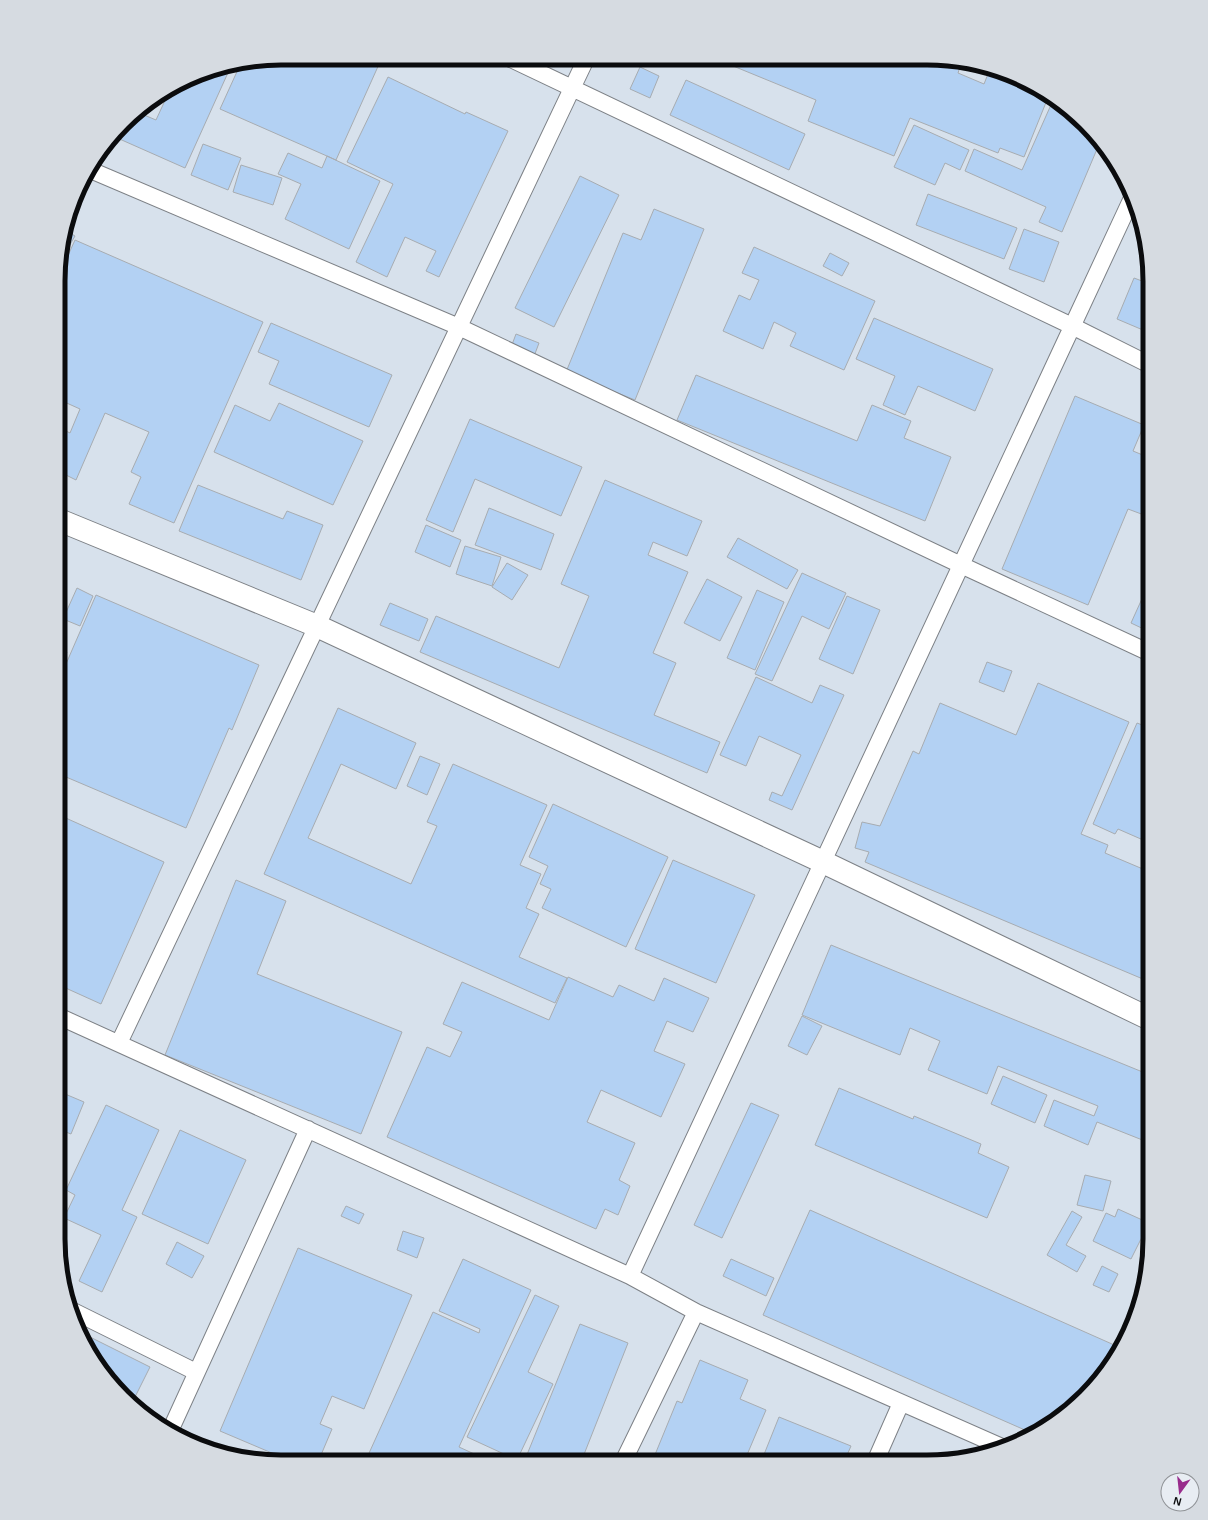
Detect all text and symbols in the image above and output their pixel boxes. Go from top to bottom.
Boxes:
north arrow [1160,1472,1200,1512]
text: N [1172,1495,1183,1508]

